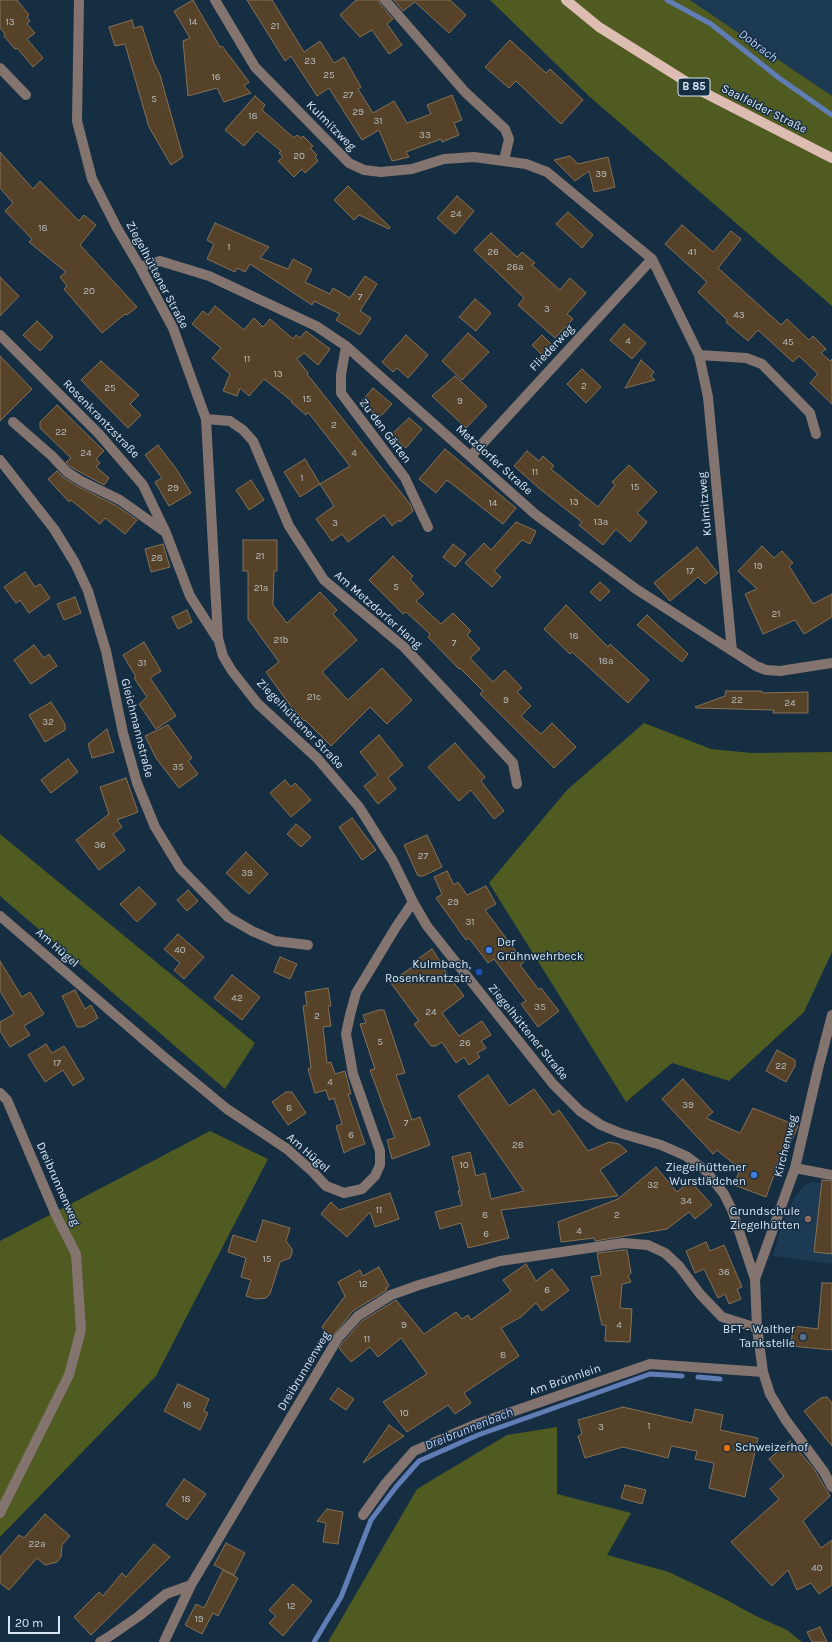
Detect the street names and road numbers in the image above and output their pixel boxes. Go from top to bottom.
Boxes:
road number: B 85 [678,78,710,96]
street label: Saalfelder Straße [719,81,809,137]
street label: Kulmitzweg [303,98,359,154]
street label: Ziegelhüttener Straße [123,219,191,331]
street label: Fliederweg [527,322,577,374]
street label: Rosenkrantzstraße [60,377,142,461]
street label: Zu den Gärten [356,396,414,466]
street label: Metzdorfer Straße [453,422,535,498]
street label: Kulmitzweg [695,471,715,537]
street label: Am Metzdorfer Hang [331,568,425,652]
street label: Ziegelhüttener Straße [253,676,347,772]
street label: Gleichmannstraße [118,677,156,779]
street label: Am Hügel [32,925,82,971]
street label: Ziegelhüttener Straße [485,981,571,1083]
street label: Kirchenweg [771,1113,801,1179]
street label: Am Hügel [283,1130,333,1176]
street label: Dreibrunnenweg [33,1140,83,1228]
street label: Dreibrunnenweg [275,1329,333,1413]
street label: Am Brünnlein [527,1361,603,1399]

